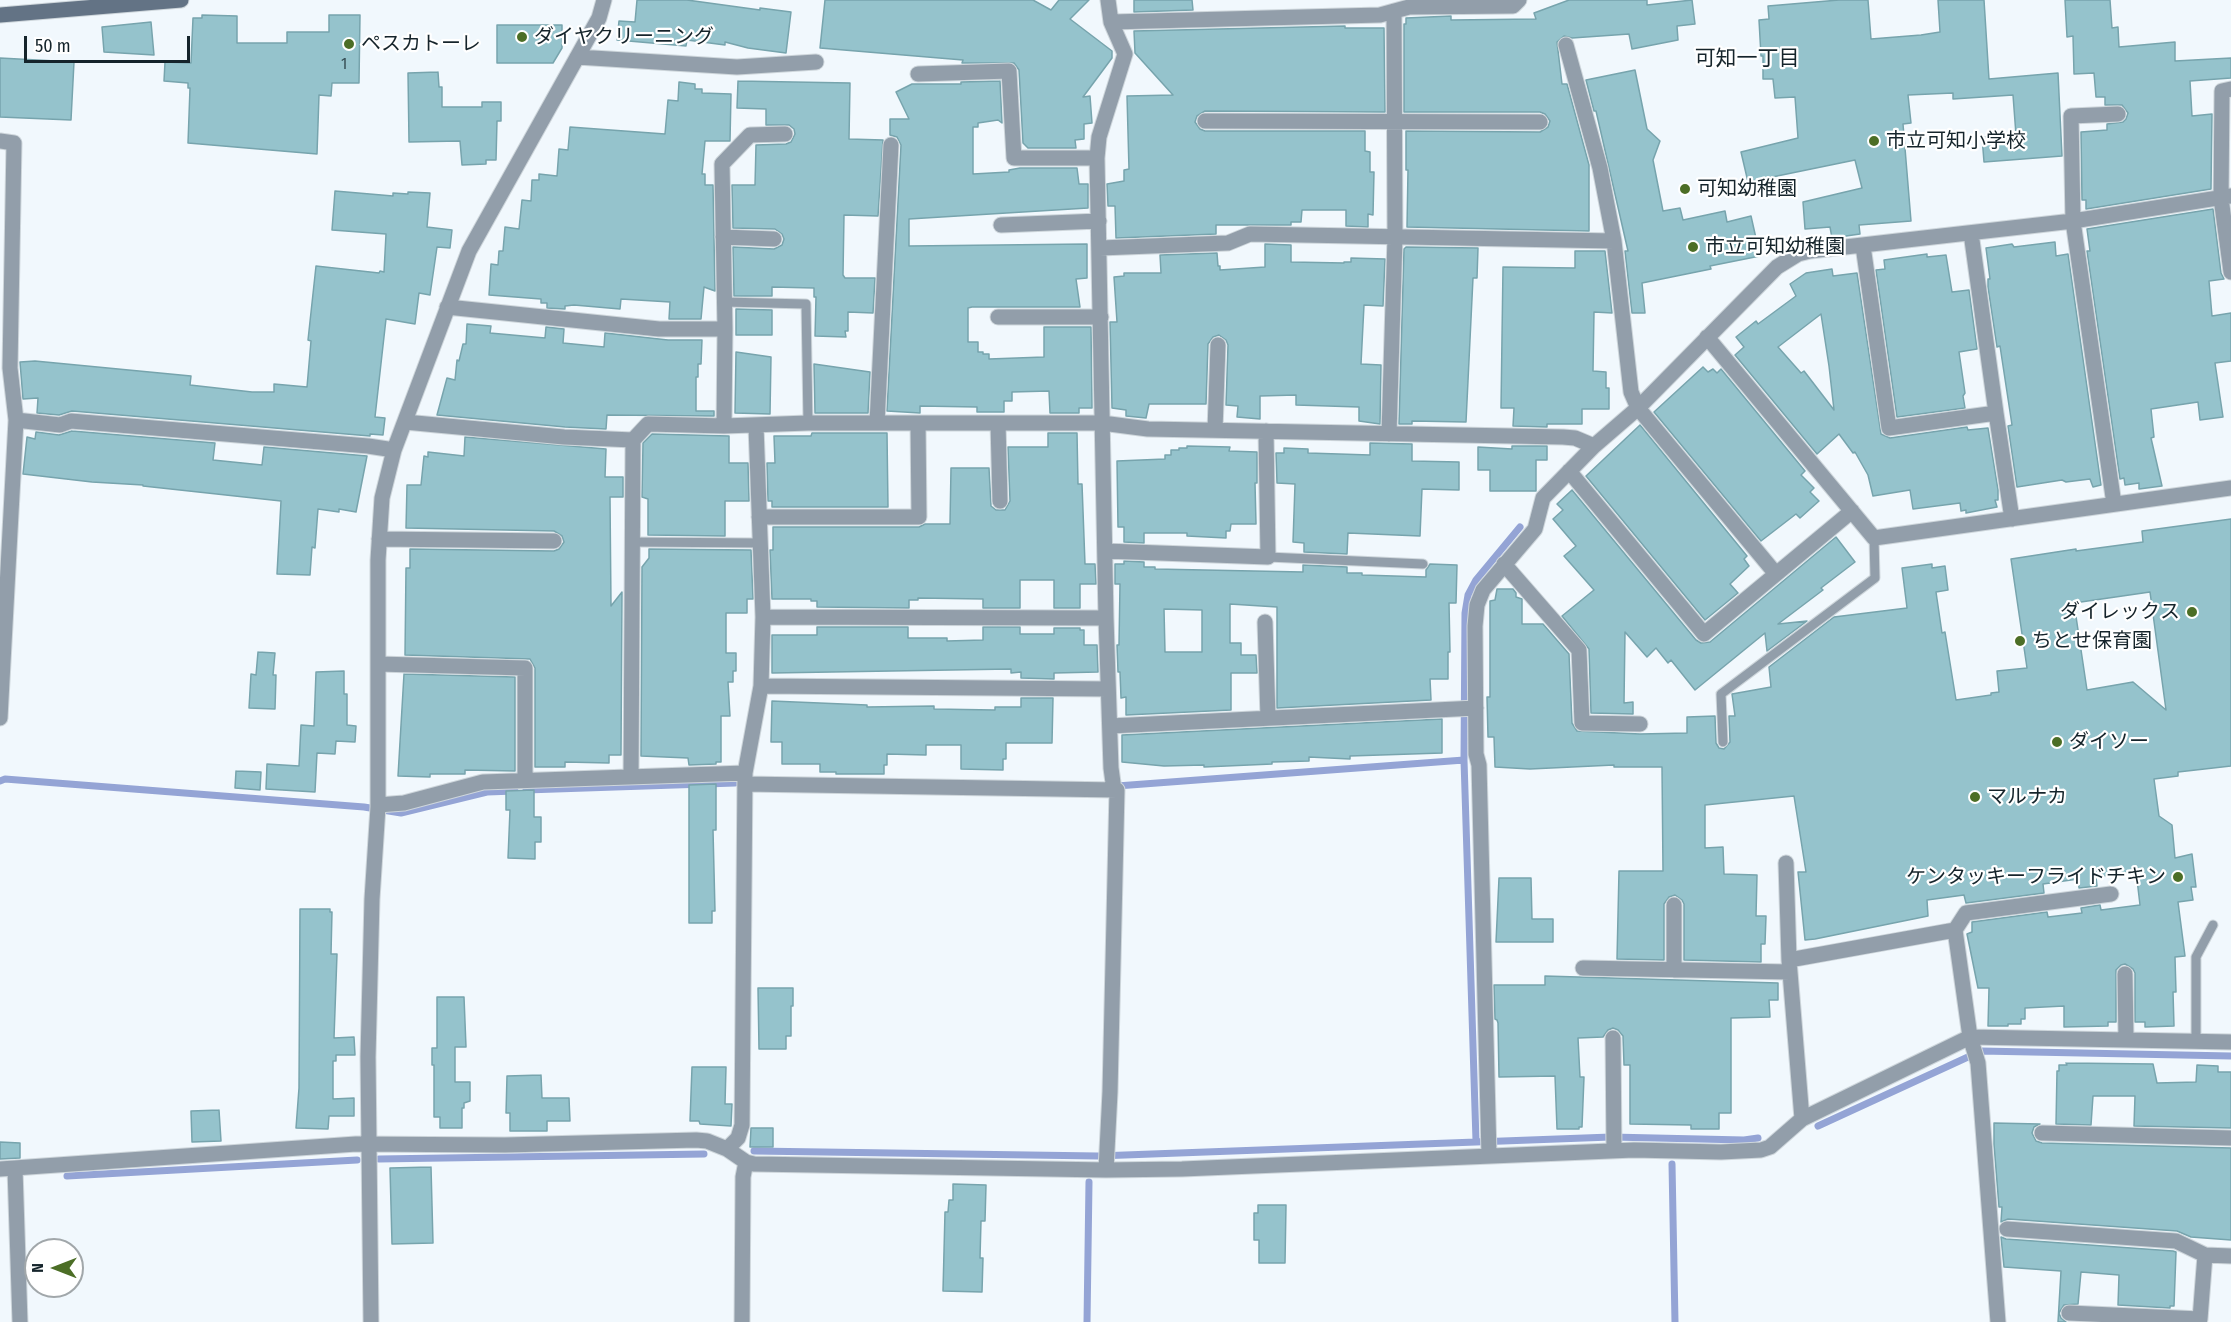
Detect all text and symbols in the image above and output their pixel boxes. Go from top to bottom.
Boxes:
scale bar [27,24,194,62]
place label: ダイヤクリーニング [534,25,714,49]
marker: ダイヤクリーニング [515,30,529,44]
place label: ペスカトーレ [361,32,481,56]
text: 50 m [35,35,71,57]
marker: ペスカトーレ [342,37,356,51]
district label: 可知一丁目 [1695,46,1799,72]
house number: 1 [341,55,347,75]
place label: 市立可知小学校 [1886,129,2026,153]
marker: 市立可知小学校 [1867,134,1881,148]
place label: 可知幼稚園 [1697,177,1797,201]
marker: 可知幼稚園 [1678,182,1692,196]
place label: 市立可知幼稚園 [1705,235,1845,259]
marker: 市立可知幼稚園 [1686,240,1700,254]
place label: ダイレックス [2060,600,2180,624]
marker: ダイレックス [2185,605,2199,619]
place label: ちとせ保育園 [2032,629,2152,653]
marker: ちとせ保育園 [2013,634,2027,648]
place label: ダイソー [2069,730,2149,754]
marker: ダイソー [2050,735,2064,749]
place label: マルナカ [1987,785,2067,809]
marker: マルナカ [1968,790,1982,804]
place label: ケンタッキーフライドチキン [1906,865,2166,889]
marker: ケンタッキーフライドチキン [2171,870,2185,884]
north arrow [24,1238,84,1298]
text: N [28,1263,47,1273]

